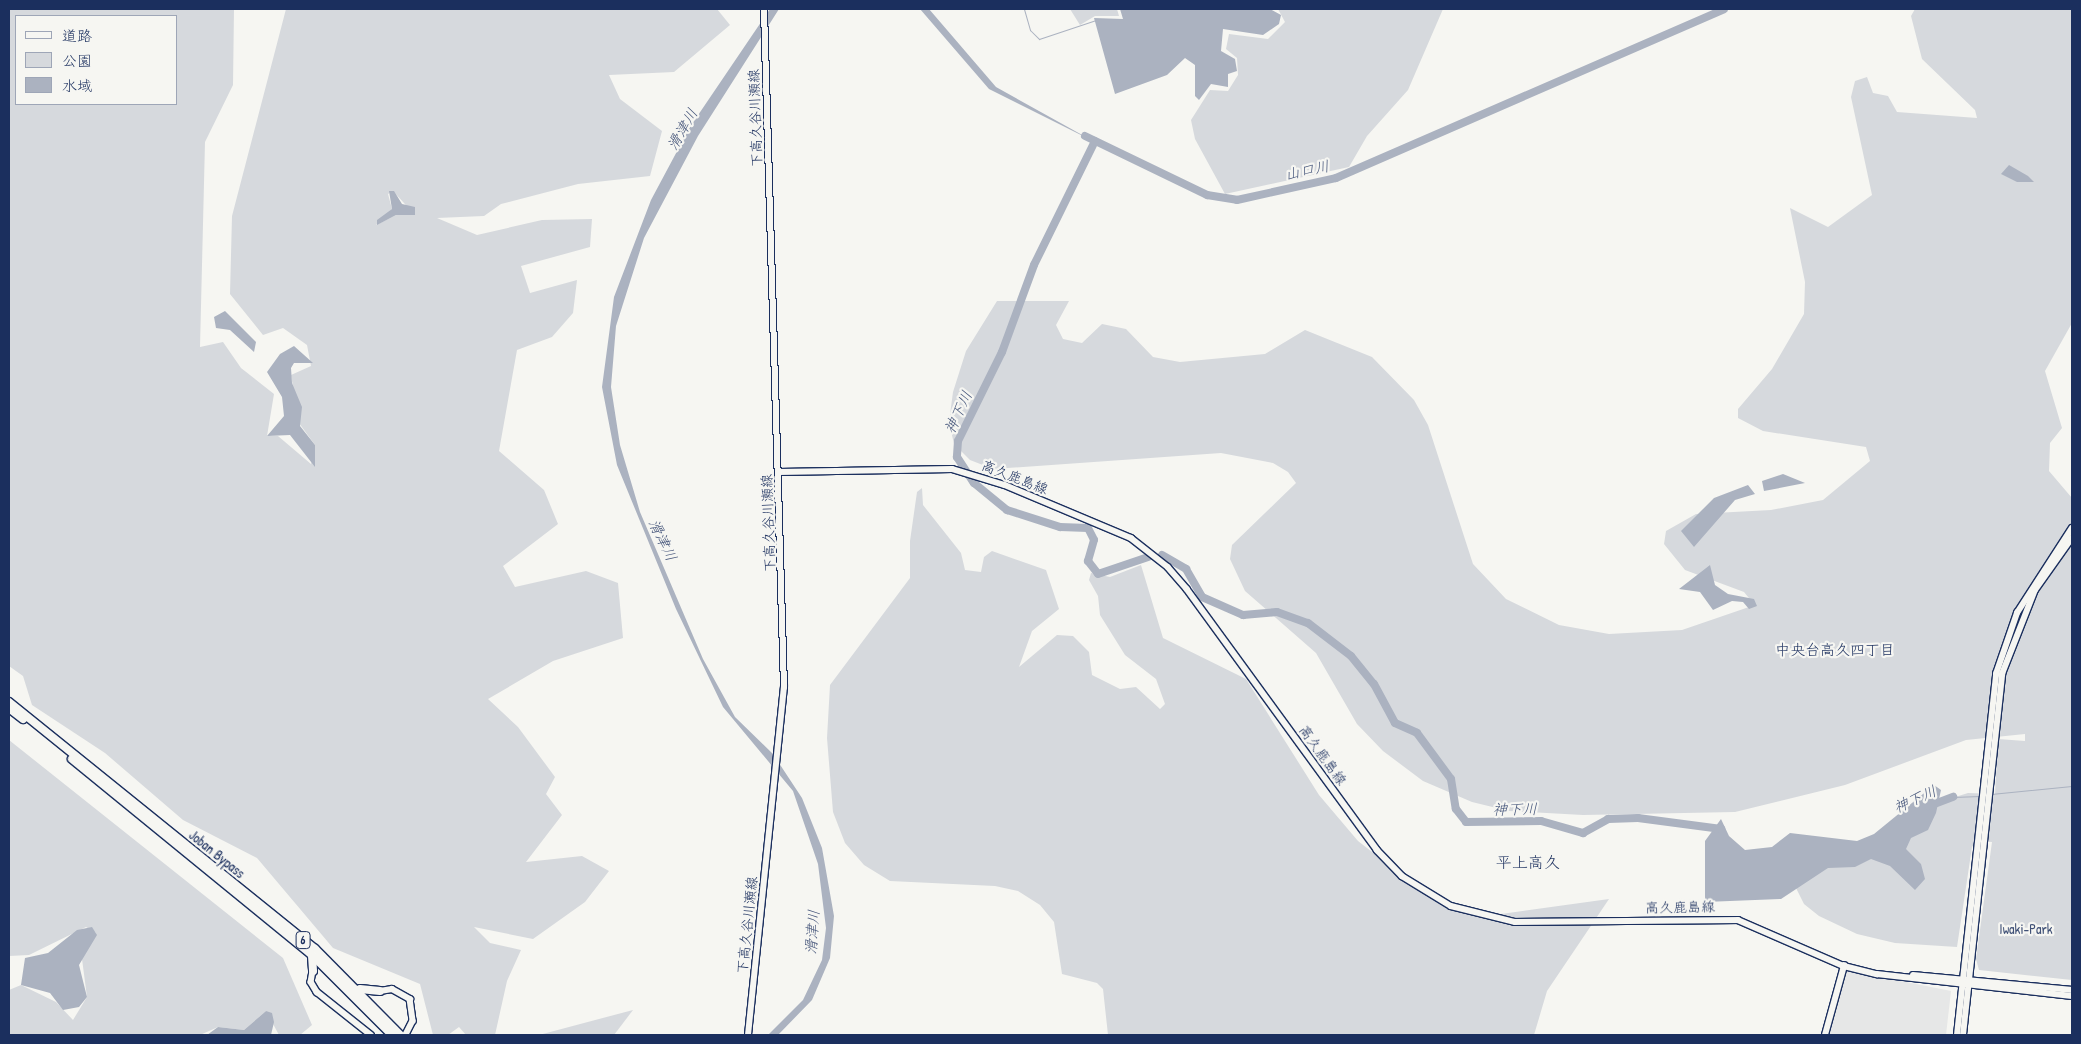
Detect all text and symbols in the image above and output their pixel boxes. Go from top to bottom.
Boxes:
legend [15,15,178,105]
text: 道路 [62,25,92,46]
text: 公園 [62,50,92,71]
street label: 下高久谷川瀬線 [745,69,765,167]
text: 水域 [62,75,92,96]
water label: 滑津川 [663,105,701,153]
water label: 山口川 [1283,157,1331,183]
water label: 神下川 [940,388,976,436]
street label: 高久鹿島線 [979,457,1051,497]
street label: 下高久谷川瀬線 [758,474,778,572]
water label: 滑津川 [645,516,681,564]
district label: 中央台高久四丁目 [1775,641,1895,659]
street label: 高久鹿島線 [1296,722,1350,788]
water label: 神下川 [1891,782,1939,816]
water label: 神下川 [1492,800,1538,818]
street label: Joban Bypass [186,826,248,882]
district label: 平上高久 [1496,852,1560,872]
street label: 下高久谷川瀬線 [734,875,760,975]
street label: 高久鹿島線 [1645,898,1715,916]
water label: 滑津川 [801,909,823,955]
park label: Iwaki-Park [1999,921,2053,937]
road number: 6 [296,930,310,950]

